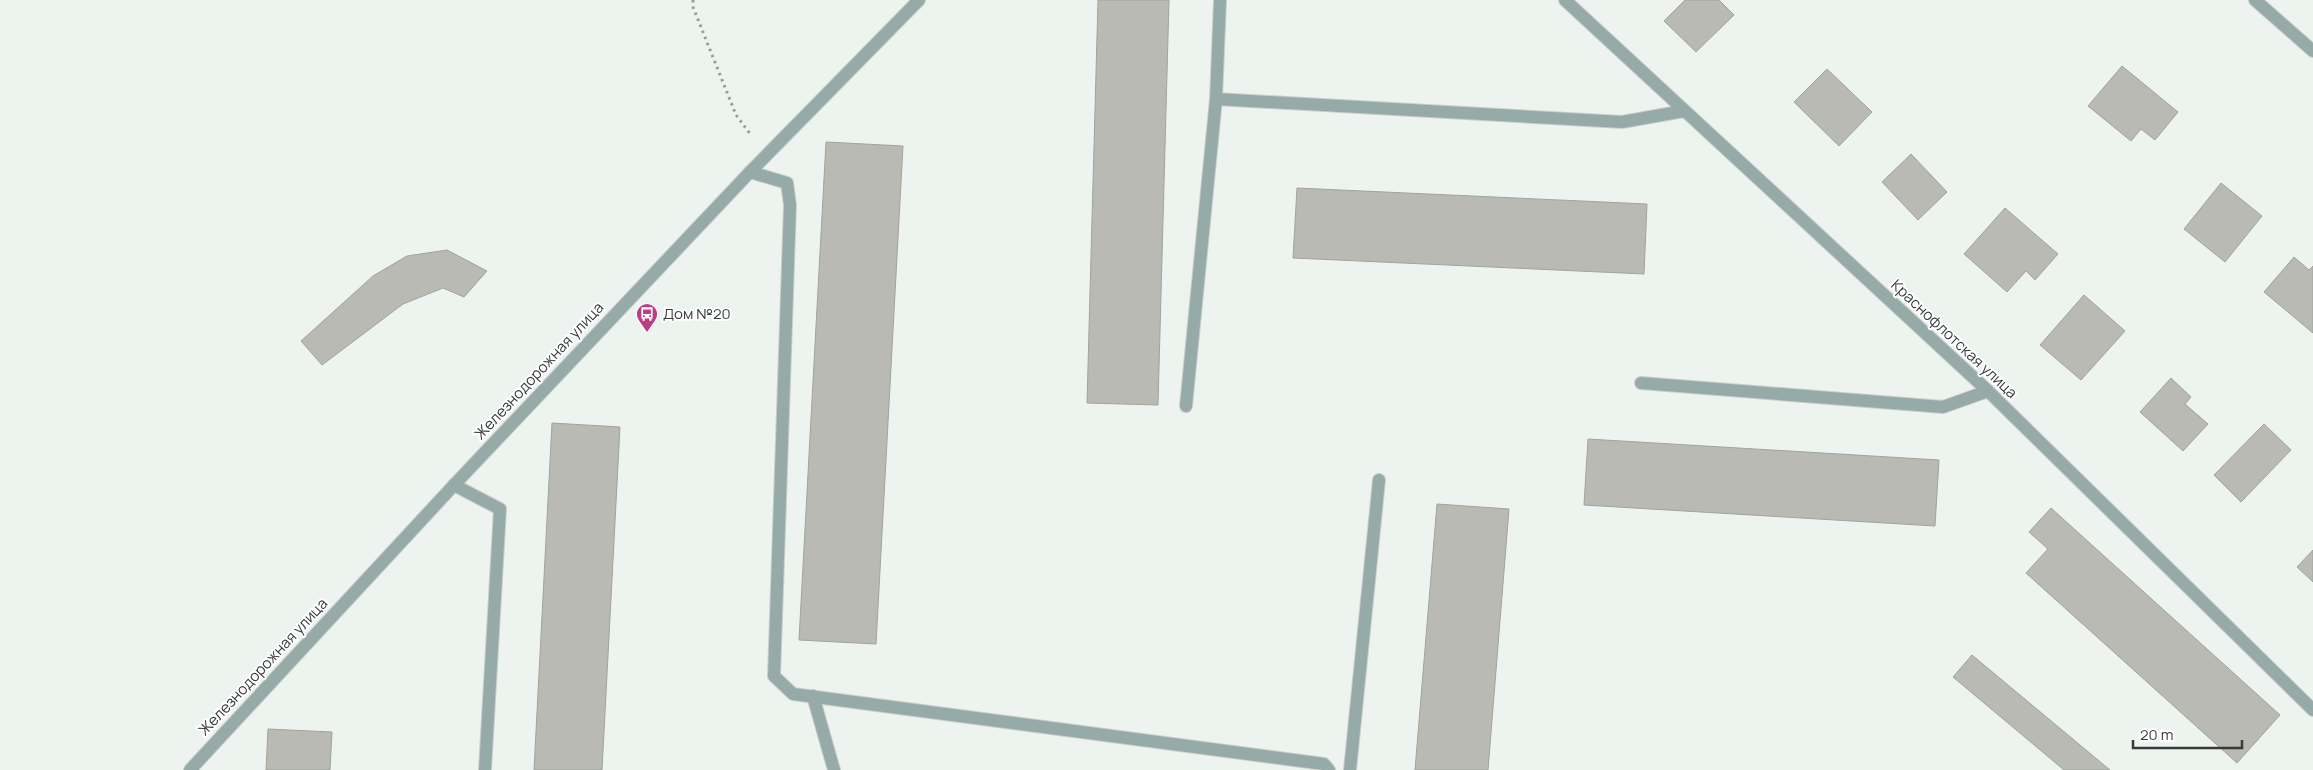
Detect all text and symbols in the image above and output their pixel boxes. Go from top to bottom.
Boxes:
street label: Краснофлотская улица [1887,275,2022,403]
street label: Железнодорожная улица [469,297,608,444]
bus stop icon: Дом №20 [635,302,659,333]
place label: Дом №20 [663,303,731,324]
street label: Железнодорожная улица [193,593,332,740]
scale bar [2133,718,2242,750]
text: 20 m [2140,724,2173,745]

